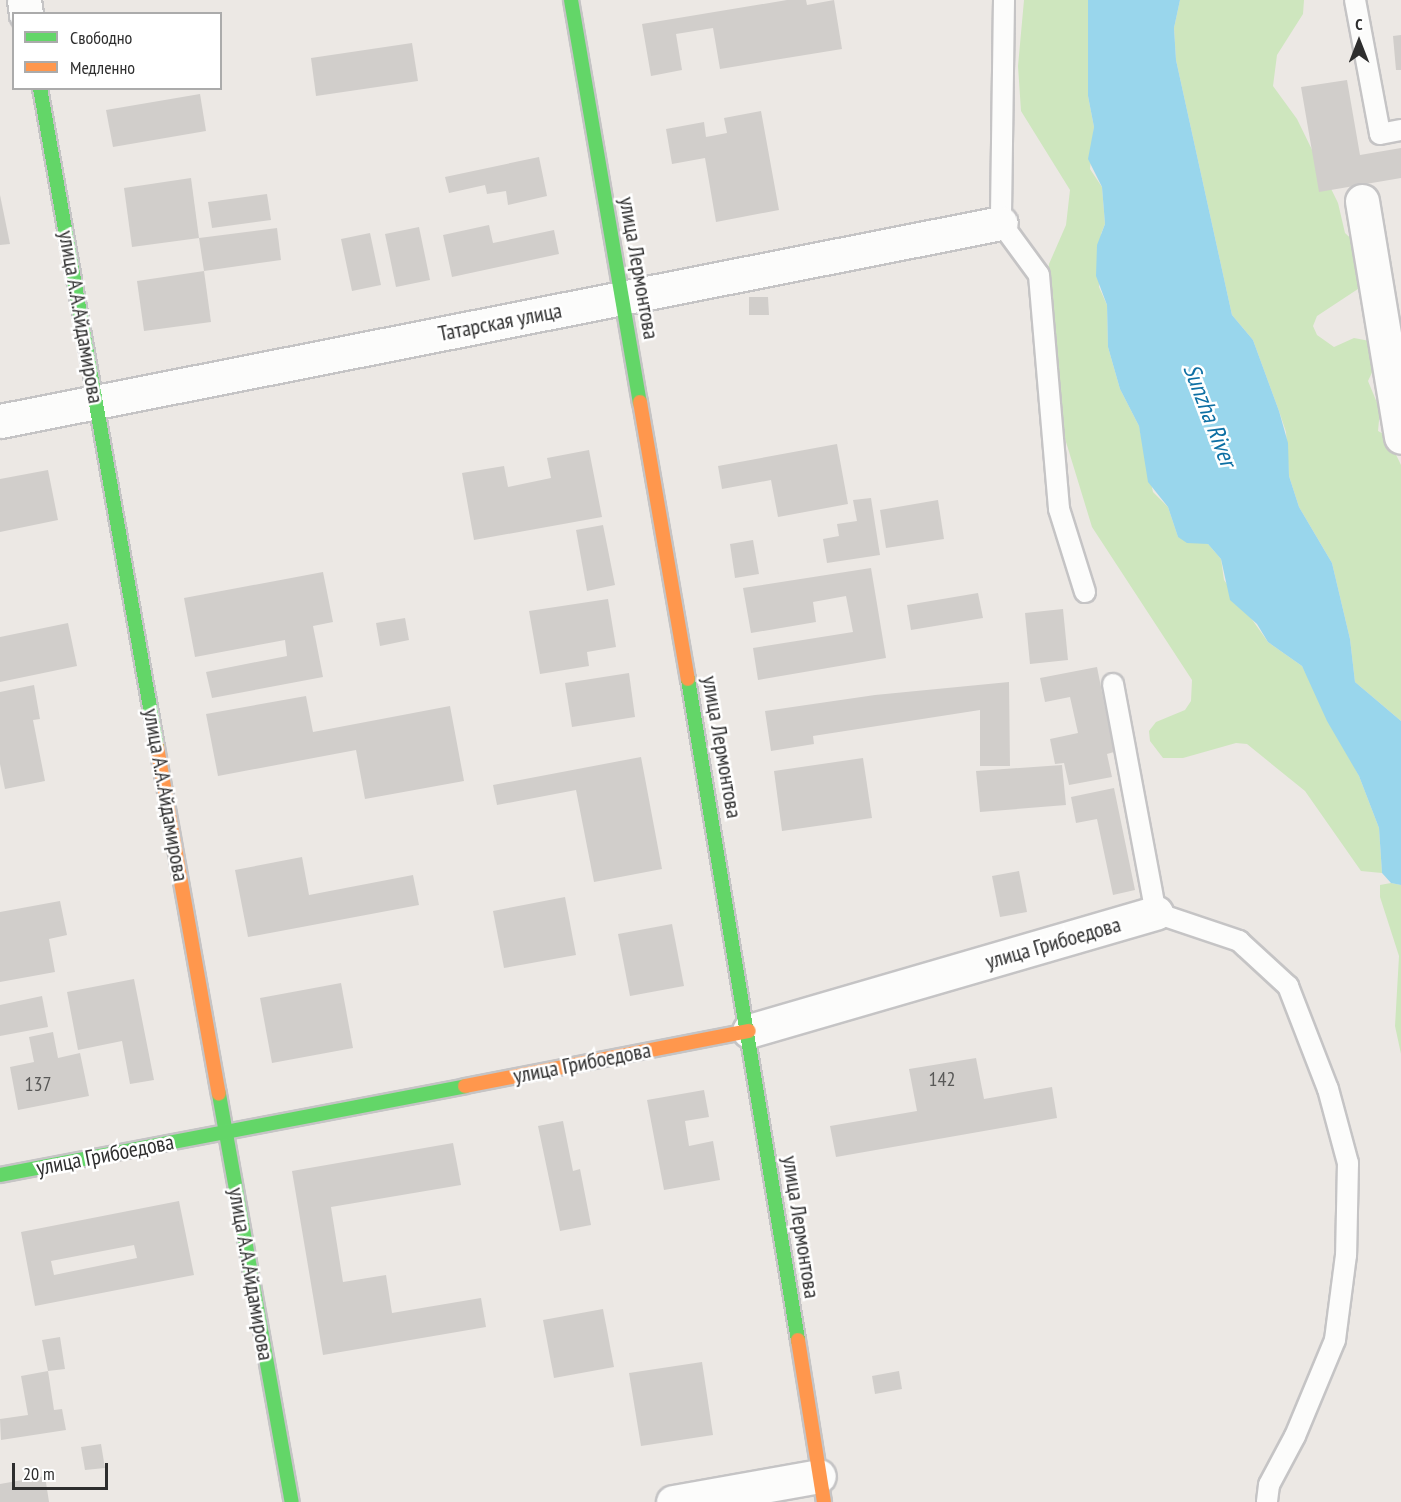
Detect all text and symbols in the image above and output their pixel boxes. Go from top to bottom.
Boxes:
legend [12,12,222,90]
north arrow [1329,12,1389,72]
text: С [1355,14,1363,34]
text: Свободно [70,26,132,49]
text: Медленно [70,56,135,79]
street label: улица Лермонтова [614,195,664,341]
street label: улица А.А.Айдамирова [53,228,109,406]
street label: Татарская улица [436,297,564,347]
water label: Sunzha River [1177,360,1243,470]
street label: улица Лермонтова [697,674,747,820]
street label: улица А.А.Айдамирова [138,706,194,884]
street label: улица Грибоедова [982,911,1124,975]
street label: улица Грибоедова [511,1037,653,1089]
house number: 142 [929,1067,955,1091]
house number: 137 [25,1072,51,1096]
street label: улица Грибоедова [34,1129,176,1181]
street label: улица Лермонтова [777,1154,825,1300]
street label: улица А.А.Айдамирова [223,1185,279,1363]
scale bar [15,1451,111,1489]
text: 20 m [23,1462,55,1485]

